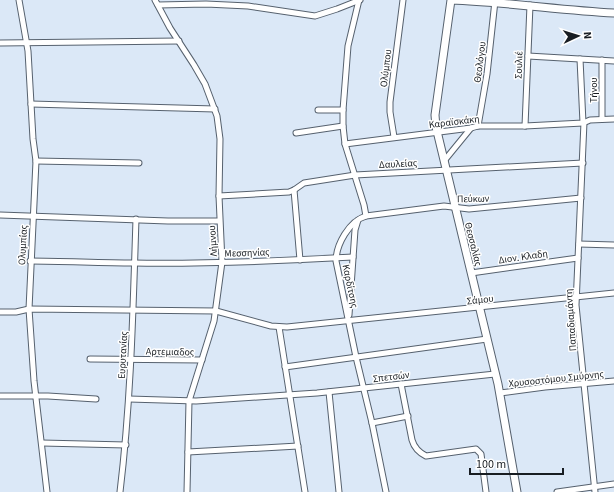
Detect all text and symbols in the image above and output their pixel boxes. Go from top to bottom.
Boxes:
north arrow [558,16,598,56]
text: N [580,31,595,40]
street label: Θεολόγου [471,41,489,84]
street label: Ολύμπου [377,48,395,88]
street label: Σουλιέ [512,51,526,79]
street label: Τήνου [587,77,601,103]
street label: Καραϊσκάκη [428,112,480,132]
street label: Δαυλείας [379,156,418,172]
street label: Πεύκων [457,192,490,206]
street label: Θεσσαλίας [461,221,485,268]
street label: Ολυμπίας [15,224,31,265]
street label: Λήμνου [205,225,221,257]
street label: Μεσσηνίας [224,245,270,261]
street label: Διον. Κλαδη [498,247,549,267]
street label: Καρδίτσης [339,263,362,310]
street label: Παπαδιαμάντη [562,288,580,352]
street label: Σάμου [466,292,494,308]
street label: Ευρυτανίας [115,330,131,379]
street label: Αρτεμιαδος [146,345,195,359]
street label: Χρυσοστόμου Σμύρνης [508,367,605,391]
street label: Σπετσών [372,368,410,386]
scale bar [470,450,563,476]
text: 100 m [476,456,506,473]

